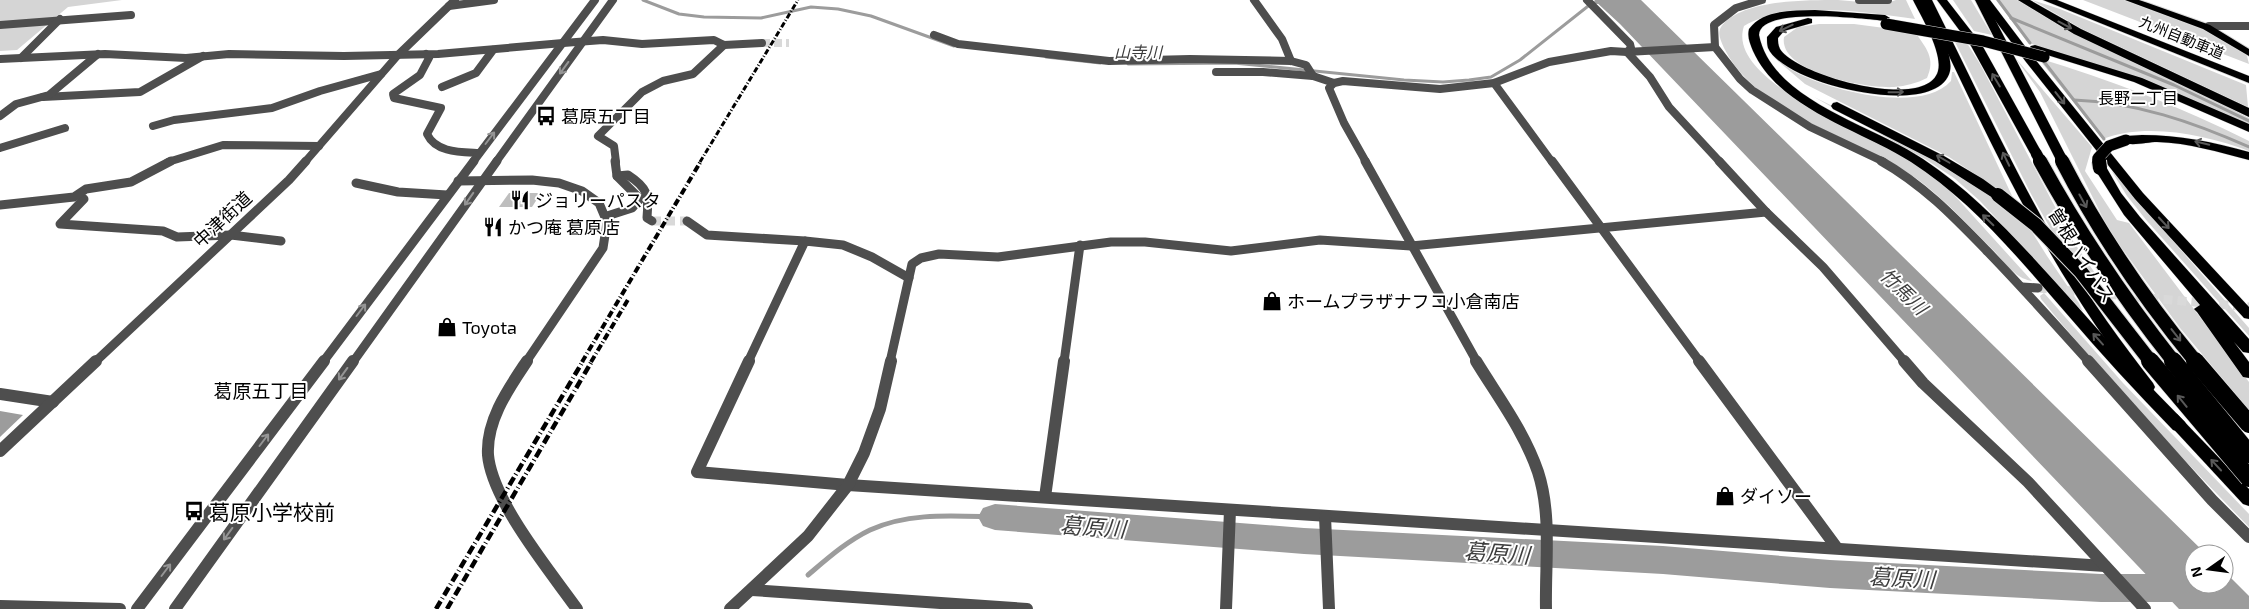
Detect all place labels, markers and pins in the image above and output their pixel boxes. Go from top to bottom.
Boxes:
bus stop icon: 葛原五丁目 [535,105,557,127]
place label: 葛原五丁目 [561,105,651,127]
restaurant icon: ジョリーパスタ [509,189,531,211]
place label: ジョリーパスタ [535,189,661,211]
restaurant icon: かつ庵 葛原店 [482,216,504,238]
place label: かつ庵 葛原店 [508,216,620,238]
shop icon: ホームプラザナフコ小倉南店 [1261,290,1283,312]
place label: ホームプラザナフコ小倉南店 [1287,290,1519,312]
shop icon: Toyota [436,316,458,338]
place label: Toyota [462,316,517,338]
shop icon: ダイソー [1714,485,1736,507]
place label: ダイソー [1740,485,1812,507]
place label: 葛原小学校前 [209,499,335,524]
bus stop icon: 葛原小学校前 [183,500,205,522]

